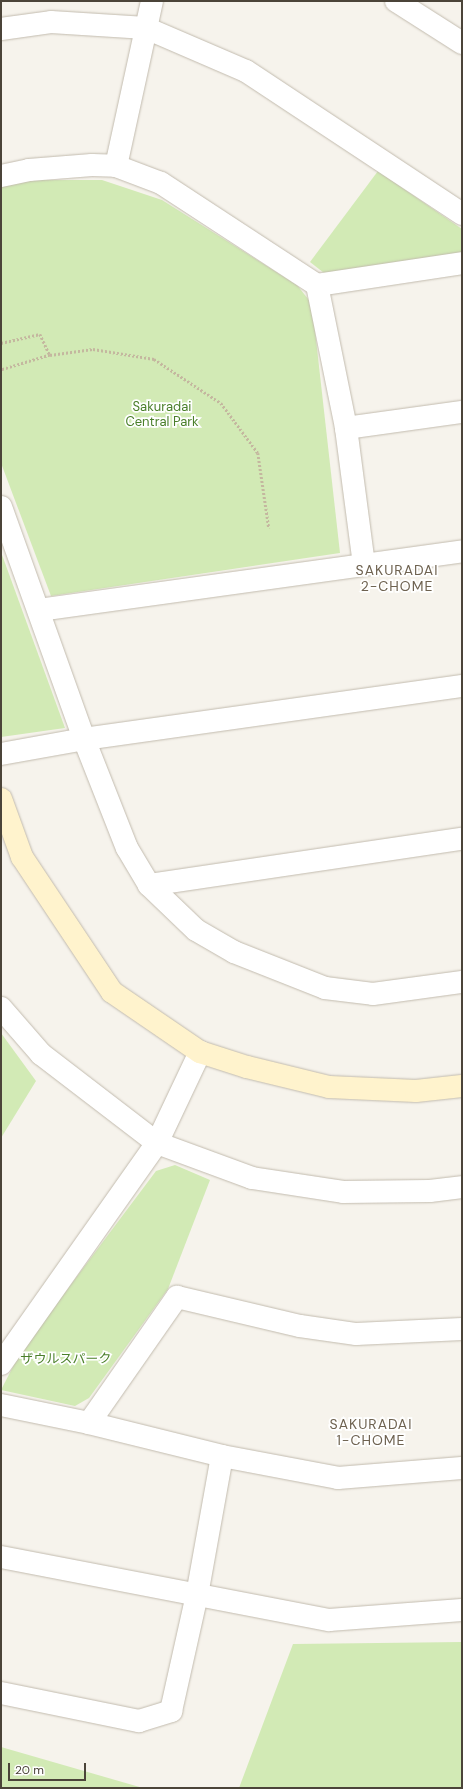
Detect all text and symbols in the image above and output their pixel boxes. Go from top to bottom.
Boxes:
park label: Sakuradai Central Park [125,400,199,431]
district label: SAKURADAI 2-CHOME [356,562,438,594]
park label: ザウルスパーク [21,1351,111,1367]
district label: SAKURADAI 1-CHOME [330,1416,412,1448]
scale bar [10,1755,88,1781]
text: 20 m [15,1762,44,1778]

